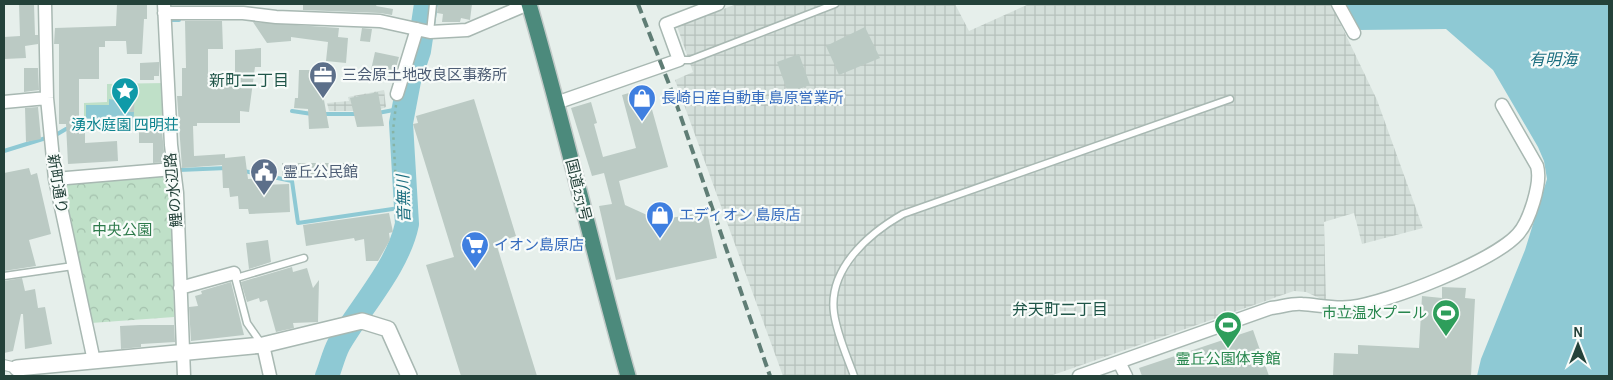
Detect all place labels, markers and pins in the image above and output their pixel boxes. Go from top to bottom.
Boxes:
office icon: 三会原土地改良区事務所 [308,60,338,99]
place label: 三会原土地改良区事務所 [342,67,507,83]
place icon: 湧水庭園 四明荘 [110,76,140,115]
shop icon: 長崎日産自動車 島原営業所 [627,83,657,122]
place label: 長崎日産自動車 島原営業所 [661,90,843,106]
place label: 湧水庭園 四明荘 [71,117,179,133]
public building icon: 霊丘公民館 [249,157,279,196]
place label: 霊丘公民館 [283,164,358,180]
shop icon: エディオン 島原店 [645,200,675,239]
place label: エディオン 島原店 [679,207,800,223]
supermarket icon: イオン島原店 [460,230,490,269]
place label: イオン島原店 [494,237,584,253]
sports icon: 市立温水プール [1431,298,1461,337]
place label: 市立温水プール [1322,305,1427,321]
sports icon: 霊丘公園体育館 [1213,310,1243,349]
place label: 霊丘公園体育館 [1175,351,1281,367]

